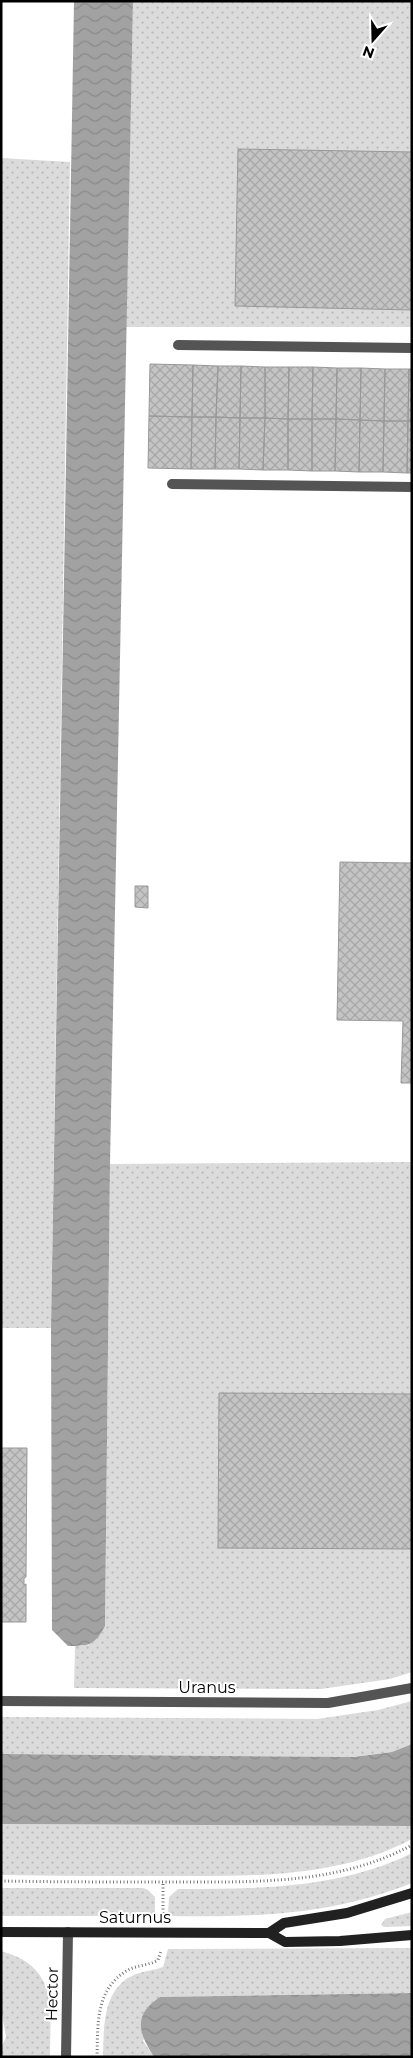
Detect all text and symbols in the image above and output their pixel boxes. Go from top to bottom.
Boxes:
north arrow [348,15,398,65]
text: N [360,42,377,63]
street label: Uranus [178,1678,236,1697]
street label: Saturnus [99,1908,171,1927]
street label: Hector [42,1967,62,2021]

